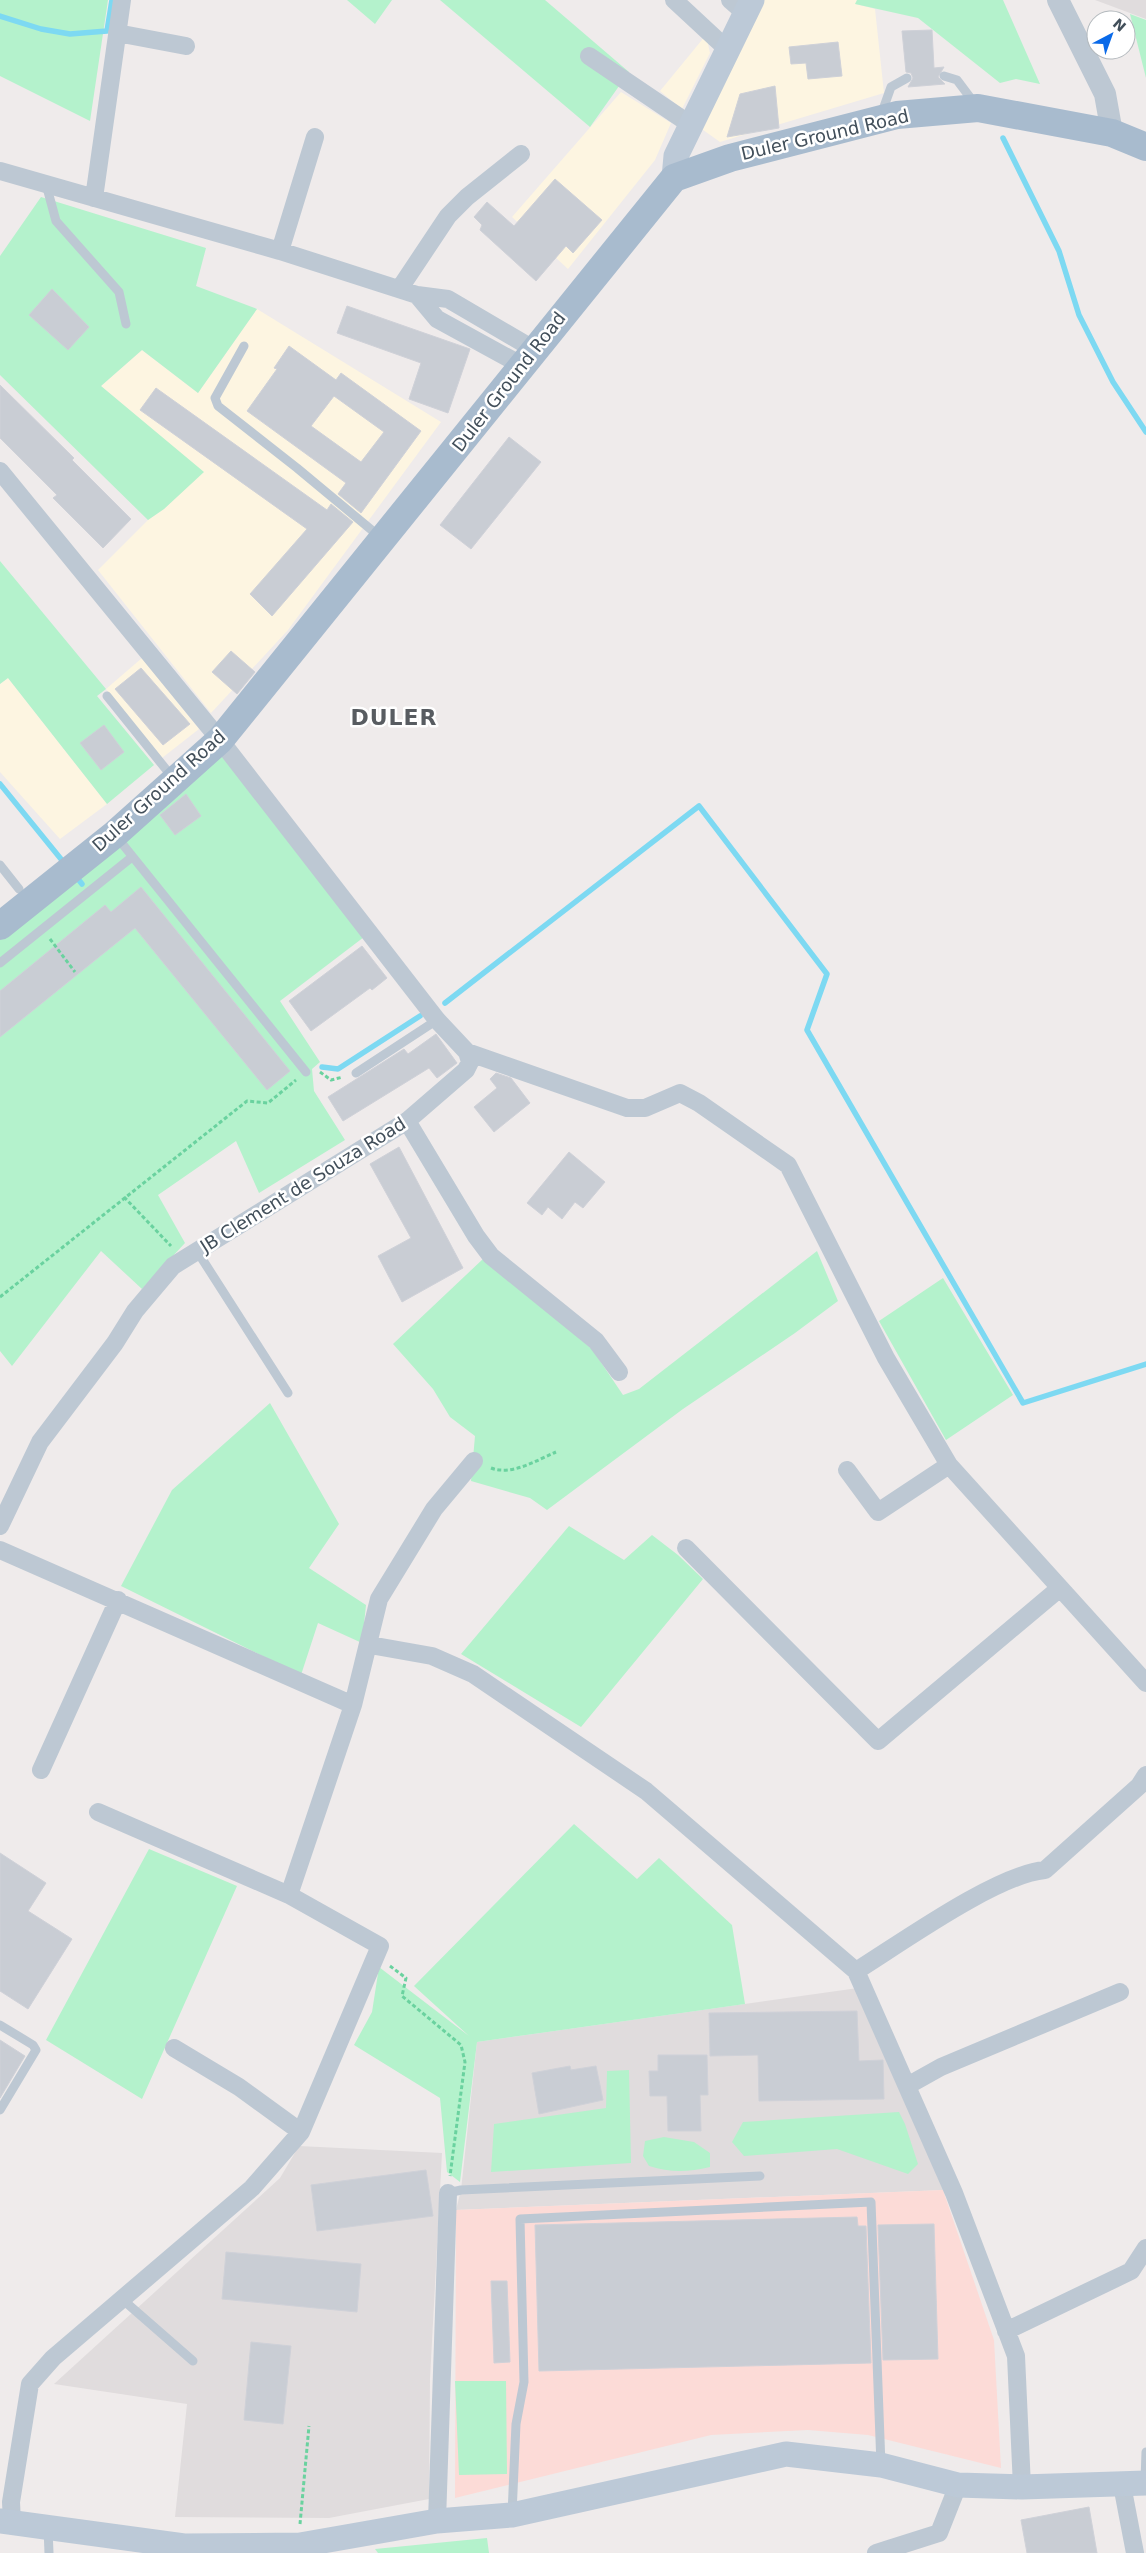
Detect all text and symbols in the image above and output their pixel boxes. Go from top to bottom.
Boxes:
north arrow [1086,10,1136,60]
text: N [1110,15,1129,35]
street label: Duler Ground Road [739,105,911,164]
street label: Duler Ground Road [448,308,570,456]
district label: DULER [350,705,438,730]
street label: Duler Ground Road [88,725,229,856]
street label: JB Clement de Souza Road [195,1113,409,1257]

